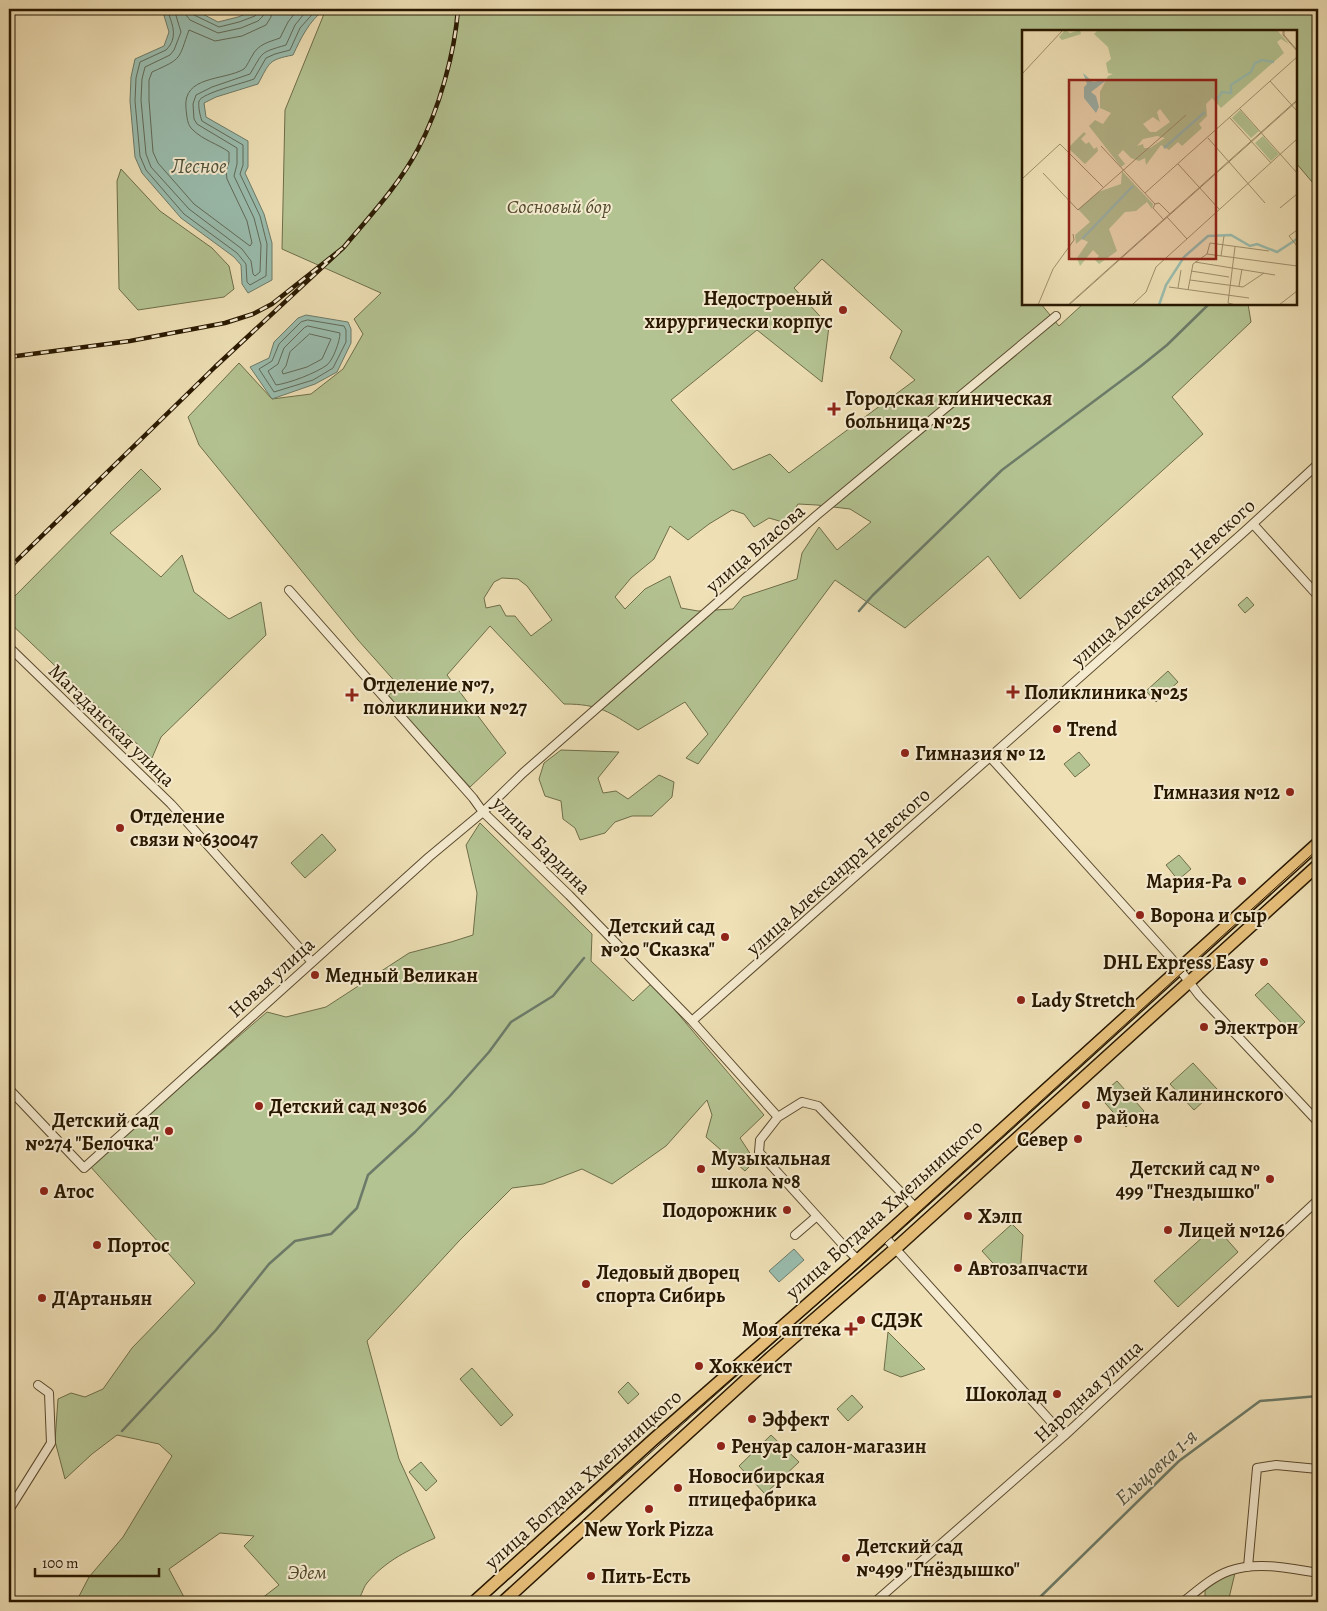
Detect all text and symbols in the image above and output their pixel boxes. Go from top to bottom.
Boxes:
inset map [1022,30,1297,305]
water label: Лесное [170,152,227,180]
park label: Сосновый бор [507,193,611,220]
place label: Недостроеный хирургически корпус [645,285,833,335]
marker: Недостроеный хирургически корпус [837,304,849,316]
place label: Городская клиническая больница №25 [845,385,1052,435]
marker: Городская клиническая больница №25 [827,402,841,416]
street label: улица Александра Невского [1065,492,1261,673]
street label: улица Власова [699,497,811,600]
street label: Магаданская улица [42,658,182,794]
place label: Отделение №7, поликлиники №27 [363,671,528,721]
place label: Поликлиника №25 [1024,679,1188,706]
marker: Поликлиника №25 [1006,685,1020,699]
marker: Отделение №7, поликлиники №27 [345,688,359,702]
place label: Trend [1067,716,1118,743]
marker: Trend [1051,723,1063,735]
place label: Гимназия № 12 [915,740,1046,767]
marker: Гимназия № 12 [899,747,911,759]
place label: Гимназия №12 [1153,779,1280,806]
street label: улица Александра Невского [740,781,936,962]
marker: Гимназия №12 [1284,786,1296,798]
street label: улица Бардина [486,789,597,901]
place label: Отделение связи №630047 [130,803,259,853]
marker: Отделение связи №630047 [114,822,126,834]
place label: Мария-Ра [1146,868,1232,895]
marker: Мария-Ра [1236,875,1248,887]
place label: Ворона и сыр [1150,902,1267,929]
marker: Ворона и сыр [1134,909,1146,921]
place label: Детский сад №20 "Сказка" [600,913,715,963]
street label: Новая улица [222,931,321,1024]
marker: Детский сад №20 "Сказка" [719,931,731,943]
place label: DHL Express Easy [1103,949,1255,976]
marker: DHL Express Easy [1258,956,1270,968]
place label: Медный Великан [325,962,478,989]
marker: Медный Великан [309,969,321,981]
place label: Lady Stretch [1031,987,1136,1014]
marker: Lady Stretch [1015,994,1027,1006]
place label: Электрон [1214,1014,1299,1041]
marker: Электрон [1198,1021,1210,1033]
place label: Музей Калининского района [1096,1081,1284,1131]
place label: Детский сад №306 [269,1093,427,1120]
marker: Музей Калининского района [1080,1099,1092,1111]
marker: Детский сад №306 [253,1100,265,1112]
place label: Детский сад №274 "Белочка" [25,1107,159,1157]
street label: улица Богдана Хмельницкого [779,1113,989,1306]
marker: Детский сад №274 "Белочка" [163,1125,175,1137]
place label: Север [1017,1126,1068,1153]
marker: Север [1072,1133,1084,1145]
place label: Музыкальная школа №8 [711,1145,831,1195]
place label: Детский сад № 499 "Гнездышко" [1116,1155,1260,1205]
marker: Музыкальная школа №8 [695,1163,707,1175]
marker: Детский сад № 499 "Гнездышко" [1264,1173,1276,1185]
place label: Атос [53,1178,94,1205]
marker: Атос [38,1185,50,1197]
place label: Подорожник [662,1197,777,1224]
place label: Хэлп [978,1203,1023,1230]
marker: Подорожник [781,1204,793,1216]
marker: Хэлп [962,1210,974,1222]
place label: Лицей №126 [1178,1217,1285,1244]
marker: Лицей №126 [1162,1224,1174,1236]
place label: Портос [107,1232,170,1259]
marker: Портос [91,1239,103,1251]
place label: Автозапчасти [967,1255,1088,1282]
place label: Ледовый дворец спорта Сибирь [596,1259,740,1309]
marker: Автозапчасти [952,1262,964,1274]
marker: Ледовый дворец спорта Сибирь [580,1278,592,1290]
place label: Д'Артаньян [52,1285,153,1312]
marker: Д'Артаньян [36,1292,48,1304]
place label: СДЭК [871,1307,923,1334]
marker: СДЭК [855,1314,867,1326]
place label: Моя аптека [742,1316,841,1343]
marker: Моя аптека [845,1323,857,1335]
street label: Народная улица [1028,1333,1149,1449]
place label: Хоккеист [709,1353,792,1380]
marker: Хоккеист [693,1360,705,1372]
place label: Шоколад [965,1381,1047,1408]
street label: улица Богдана Хмельницкого [478,1383,688,1576]
marker: Шоколад [1051,1388,1063,1400]
place label: Эффект [762,1406,830,1433]
marker: Эффект [746,1413,758,1425]
water label: Ельцовка 1-я [1109,1423,1203,1511]
place label: Ренуар салон-магазин [731,1433,927,1460]
marker: Ренуар салон-магазин [715,1440,727,1452]
place label: Новосибирская птицефабрика [688,1463,825,1513]
marker: Новосибирская птицефабрика [672,1482,684,1494]
marker: New York Pizza [643,1503,655,1515]
place label: New York Pizza [584,1516,714,1543]
place label: Детский сад №499 "Гнёздышко" [856,1533,1020,1583]
scale bar [35,1546,159,1578]
marker: Детский сад №499 "Гнёздышко" [840,1552,852,1564]
text: 100 m [42,1553,79,1573]
park label: Эдем [287,1559,327,1586]
place label: Пить-Есть [601,1563,690,1590]
marker: Пить-Есть [585,1570,597,1582]

